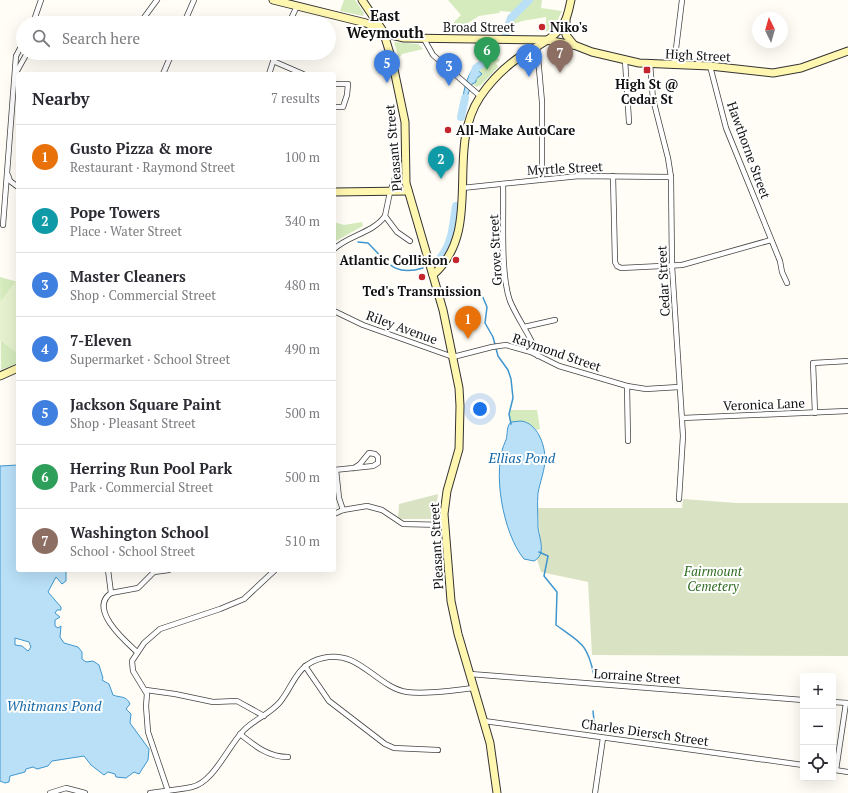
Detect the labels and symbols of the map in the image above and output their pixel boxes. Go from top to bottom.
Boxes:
district label: East Weymouth [346,5,424,42]
north arrow [752,12,788,48]
street label: Broad Street [443,18,515,36]
place label: Niko's [550,18,588,36]
marker: Niko's [537,22,547,32]
pin: 6 [474,37,500,70]
pin: 7 [547,40,573,73]
pin: 4 [516,44,542,77]
street label: High Street [665,44,731,66]
pin: 5 [374,50,400,83]
pin: 3 [436,53,462,86]
marker: High St @ Cedar St [642,65,652,75]
place label: High St @ Cedar St [615,75,679,108]
street label: Hawthorne Street [723,99,775,201]
street label: Pleasant Street [380,104,406,192]
place label: All-Make AutoCare [456,121,575,139]
marker: All-Make AutoCare [443,125,453,135]
pin: 2 [428,146,454,179]
street label: Myrtle Street [527,157,604,179]
street label: Grove Street [484,214,506,286]
street label: Cedar Street [652,245,674,317]
place label: Atlantic Collision [340,251,449,269]
marker: Atlantic Collision [451,255,461,265]
marker: Ted's Transmission [417,272,427,282]
place label: Ted's Transmission [363,282,482,300]
street label: Riley Avenue [364,306,440,348]
pin: 1 [455,306,481,339]
street label: Raymond Street [510,328,604,376]
street label: Veronica Lane [723,394,805,414]
your location [470,399,490,419]
water label: Ellias Pond [488,448,556,467]
street label: Pleasant Street [425,502,447,590]
park label: Fairmount Cemetery [683,562,743,595]
street label: Lorraine Street [593,664,681,688]
water label: Whitmans Pond [6,696,102,715]
street label: Charles Diersch Street [580,714,710,750]

